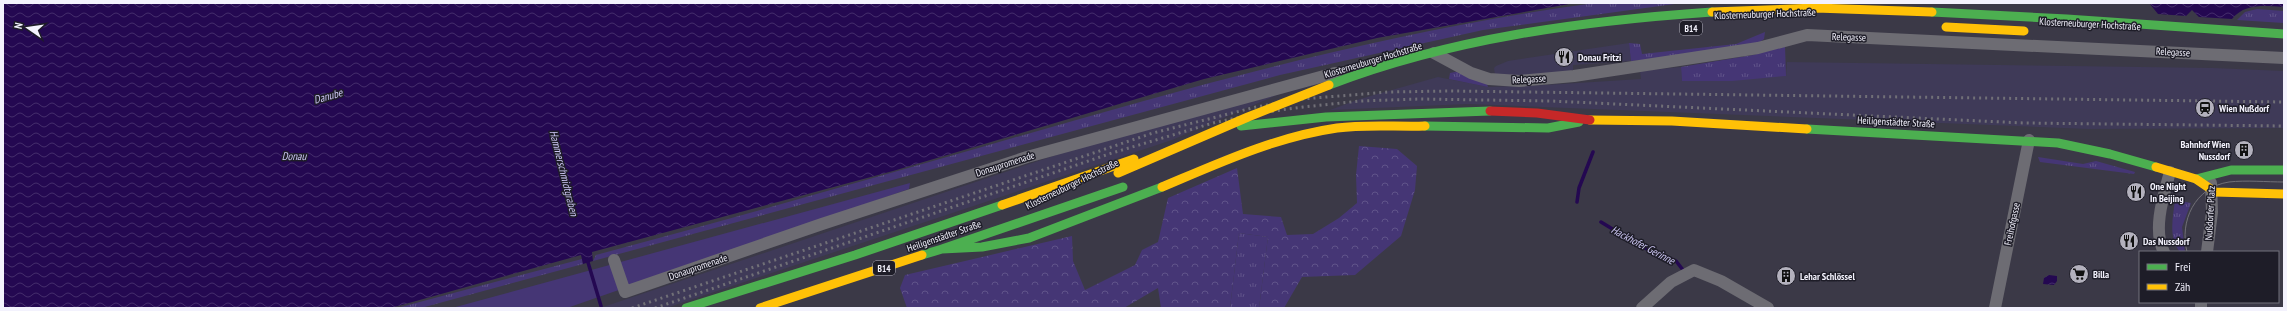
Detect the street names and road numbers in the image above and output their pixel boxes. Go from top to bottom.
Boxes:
street label: Klosterneuburger Hochstraße [1714,6,1816,22]
street label: Klosterneuburger Hochstraße [2039,15,2141,33]
road number: B14 [1680,21,1702,35]
street label: Relegasse [1832,30,1866,44]
street label: Klosterneuburger Hochstraße [1323,39,1423,81]
street label: Relegasse [2156,45,2190,59]
street label: Relegasse [1512,72,1546,86]
street label: Heiligenstädter Straße [1857,113,1935,131]
street label: Donaupromenade [974,148,1036,180]
street label: Klosterneuburger Hochstraße [1023,156,1121,212]
street label: Nußdorfer Platz [2202,185,2218,241]
street label: Freihofgasse [2001,201,2023,247]
street label: Heiligenstädter Straße [905,217,983,255]
street label: Donaupromenade [667,251,729,283]
road number: B14 [873,261,895,275]

